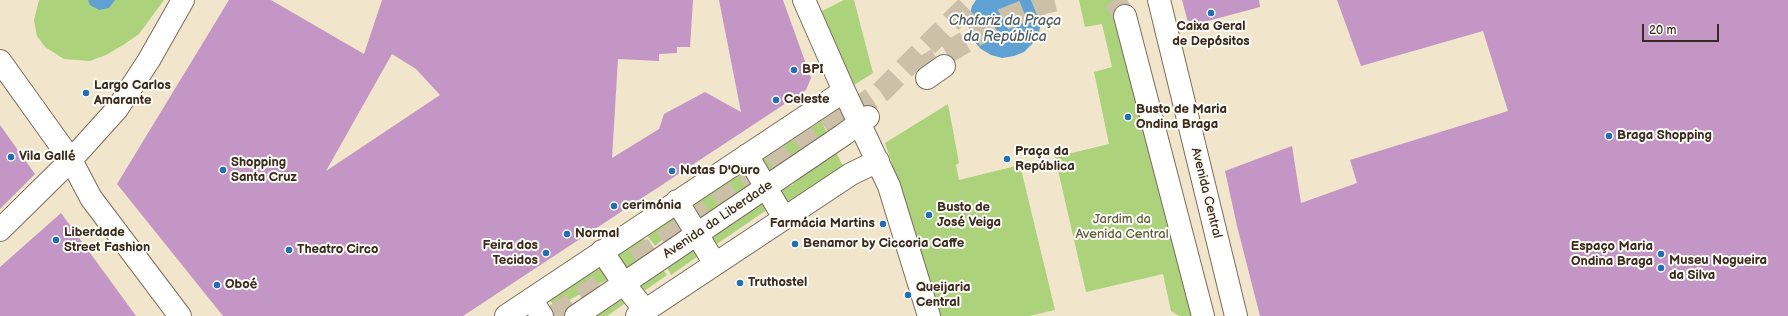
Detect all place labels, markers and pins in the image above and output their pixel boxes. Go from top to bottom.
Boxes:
marker: Caixa Geral de Depósitos [1206,8,1216,18]
place label: Caixa Geral de Depósitos [1172,19,1250,50]
place label: BPI [802,62,824,78]
marker: BPI [789,65,799,75]
place label: Largo Carlos Amarante [94,78,171,109]
marker: Largo Carlos Amarante [81,88,91,98]
place label: Celeste [784,92,829,108]
marker: Celeste [771,95,781,105]
place label: Busto de Maria Ondina Braga [1136,102,1227,133]
marker: Busto de Maria Ondina Braga [1123,112,1133,122]
place label: Braga Shopping [1617,128,1712,144]
marker: Braga Shopping [1604,131,1614,141]
place label: Praça da República [1015,144,1075,175]
place label: Vila Gallé [19,149,76,165]
marker: Vila Gallé [6,152,16,162]
marker: Praça da República [1002,154,1012,164]
place label: Shopping Santa Cruz [231,155,297,186]
place label: Natas D'Ouro [680,163,760,179]
marker: Shopping Santa Cruz [218,165,228,175]
marker: Natas D'Ouro [667,166,677,176]
place label: cerimónia [622,198,681,214]
place label: Busto de José Veiga [937,200,1001,231]
marker: cerimónia [609,201,619,211]
marker: Busto de José Veiga [924,210,934,220]
place label: Farmácia Martins [770,216,875,232]
marker: Farmácia Martins [878,219,888,229]
place label: Liberdade Street Fashion [64,225,150,256]
place label: Normal [575,226,619,242]
marker: Normal [562,229,572,239]
marker: Liberdade Street Fashion [51,235,61,245]
place label: Benamor by Ciccoria Caffe [803,236,964,252]
place label: Feira dos Tecidos [483,238,538,269]
marker: Benamor by Ciccoria Caffe [790,239,800,249]
place label: Espaço Maria Ondina Braga [1571,239,1653,270]
place label: Theatro Circo [297,242,378,258]
marker: Theatro Circo [284,245,294,255]
marker: Feira dos Tecidos [541,248,551,258]
marker: Espaço Maria Ondina Braga [1656,249,1666,259]
place label: Museu Nogueira da Silva [1669,253,1767,284]
marker: Museu Nogueira da Silva [1656,263,1666,273]
place label: Truthostel [748,275,807,291]
place label: Oboé [225,277,257,293]
marker: Truthostel [735,278,745,288]
marker: Oboé [212,280,222,290]
place label: Queijaria Central [916,280,971,311]
marker: Queijaria Central [903,290,913,300]

